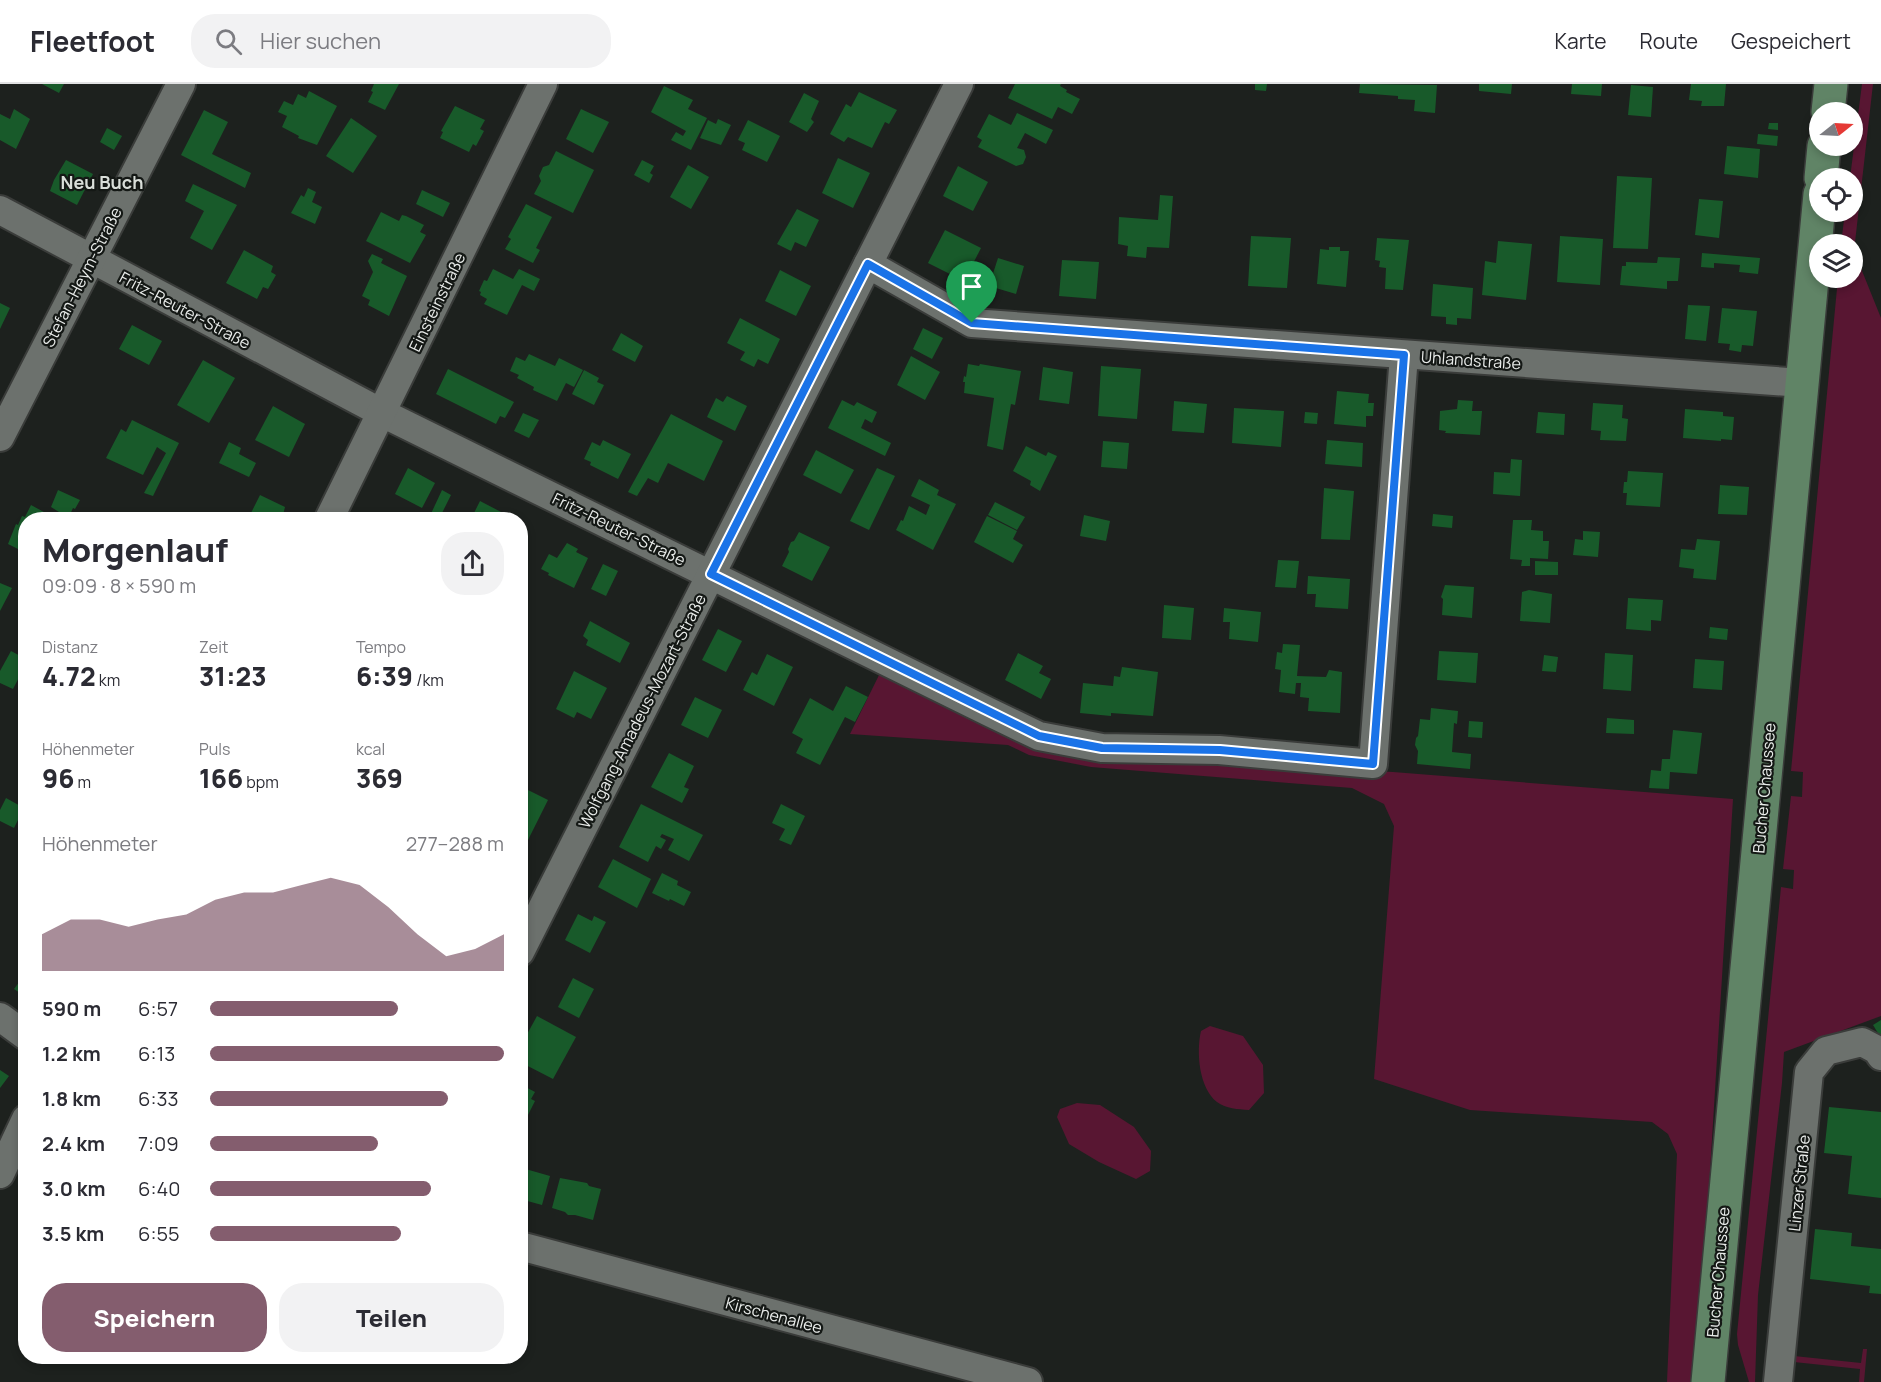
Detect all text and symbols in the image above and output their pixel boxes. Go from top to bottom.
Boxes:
search box [191,14,611,68]
text: Fleetfoot [30,22,155,60]
icon: search [212,25,245,58]
text: Hier suchen [260,26,381,56]
text: Karte [1555,27,1607,55]
text: Route [1640,27,1698,55]
text: Gespeichert [1731,27,1851,55]
north arrow [1809,102,1863,156]
map controls [1809,102,1863,288]
button: locate [1809,168,1863,222]
district label: Neu Buch [61,170,143,194]
street label: Stefan-Heym-Straße [37,203,127,351]
button: layers [1809,234,1863,288]
street label: Einsteinstraße [404,249,470,355]
pin [946,261,997,323]
street label: Fritz-Reuter-Straße [116,266,254,354]
icon: arrive [955,270,988,303]
street label: Uhlandstraße [1420,346,1522,374]
street label: Fritz-Reuter-Straße [549,487,689,571]
text: Morgenlauf [42,527,228,572]
button: share [441,532,504,595]
text: 09:09 · 8 × 590 m [42,572,196,599]
street label: Wolfgang-Amadeus-Mozart-Straße [573,590,711,832]
text: Distanz [42,636,98,658]
text: Zeit [199,636,228,658]
text: Tempo [356,636,406,658]
text: 4.72 [42,658,96,694]
text: 31:23 [199,658,267,694]
text: 6:39 [356,658,413,694]
text: km [96,669,120,691]
text: /km [413,669,444,691]
street label: Bucher Chaussee [1747,722,1781,854]
text: Höhenmeter [42,738,135,760]
text: Puls [199,738,230,760]
text: kcal [356,738,385,760]
text: 96 [42,760,74,796]
text: 166 [199,760,243,796]
text: 369 [356,760,403,796]
text: m [74,771,91,793]
text: bpm [243,771,279,793]
text: Höhenmeter [42,830,158,857]
text: 277–288 m [406,830,504,857]
text: 590 m [42,995,101,1022]
text: 6:57 [138,995,178,1022]
text: 1.2 km [42,1040,101,1067]
text: 6:13 [138,1040,175,1067]
text: 1.8 km [42,1085,101,1112]
text: 6:33 [138,1085,179,1112]
text: 2.4 km [42,1130,105,1157]
text: 7:09 [138,1130,179,1157]
street label: Linzer Straße [1783,1134,1815,1232]
text: 3.0 km [42,1175,106,1202]
text: 6:40 [138,1175,180,1202]
street label: Bucher Chaussee [1701,1206,1735,1338]
text: 3.5 km [42,1220,104,1247]
text: 6:55 [138,1220,180,1247]
button: Speichern [42,1283,267,1352]
button: Teilen [279,1283,504,1352]
street label: Kirschenallee [723,1292,825,1338]

